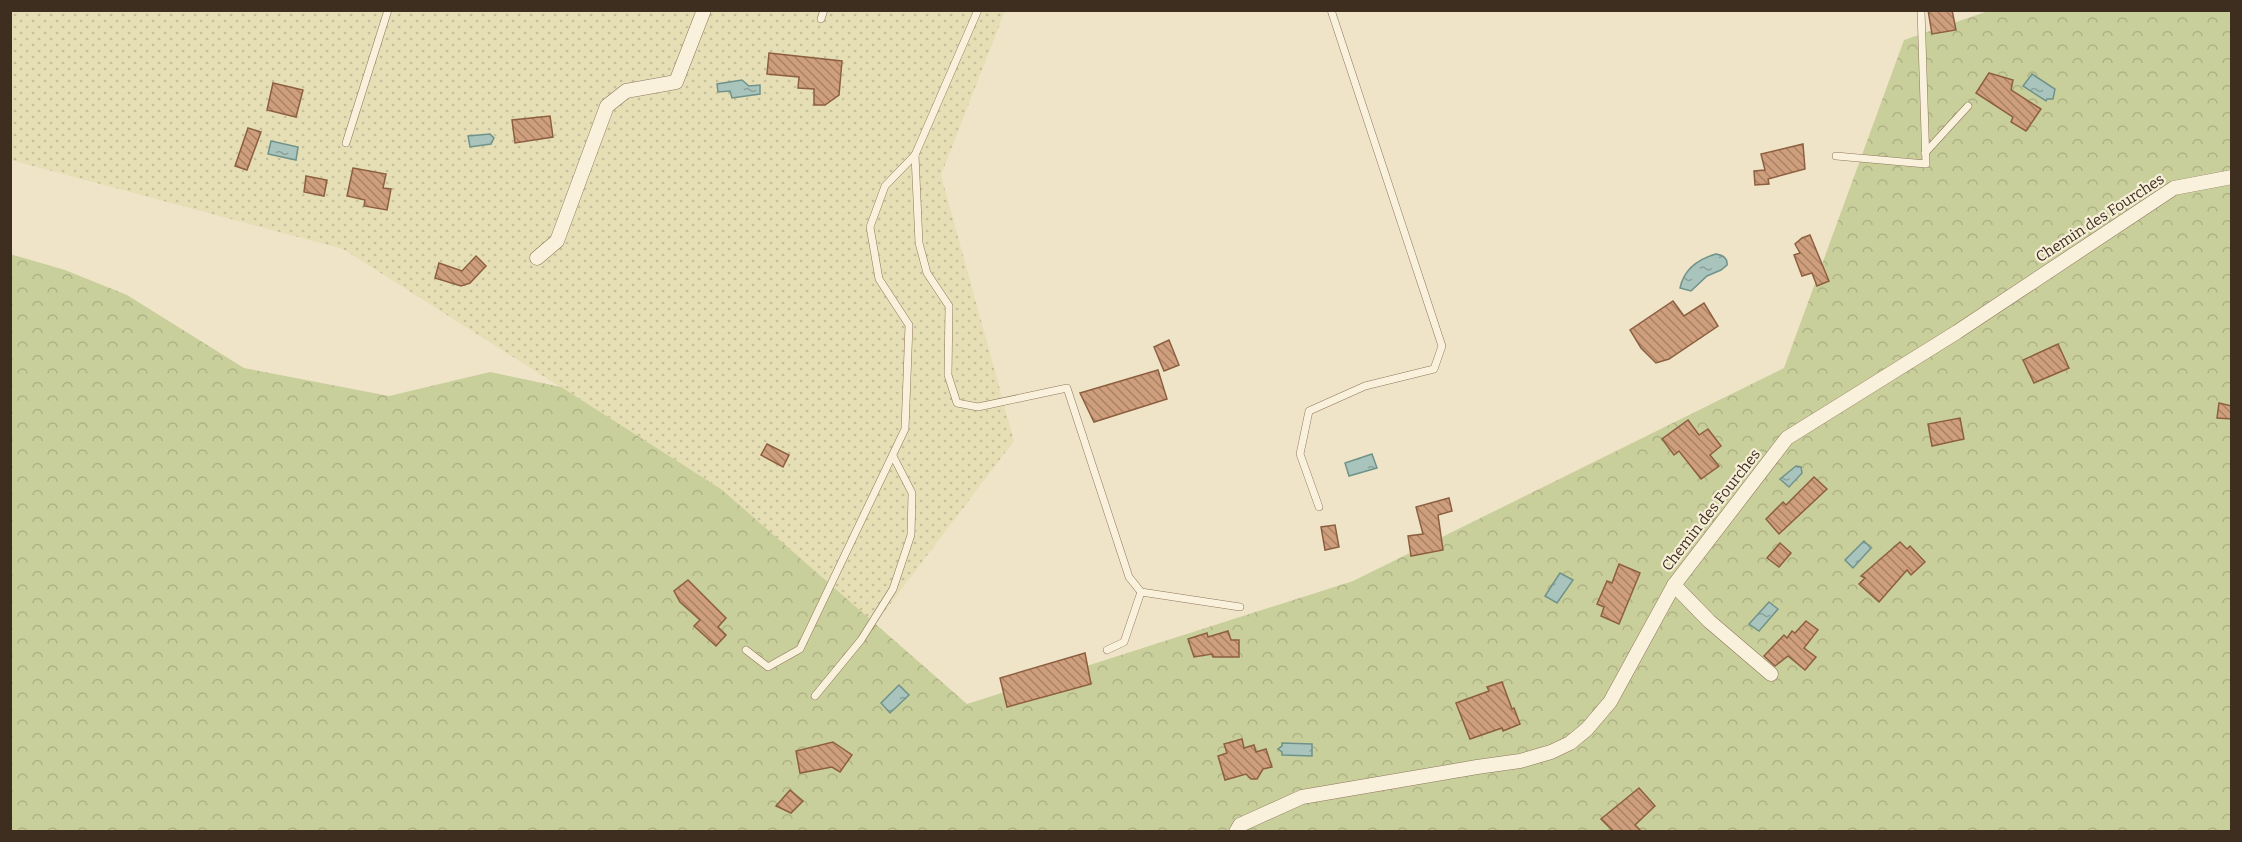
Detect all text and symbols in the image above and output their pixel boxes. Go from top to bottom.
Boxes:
street label: Chemin des Fourches [2032,170,2168,266]
street label: Chemin des Fourches [1658,446,1764,574]

